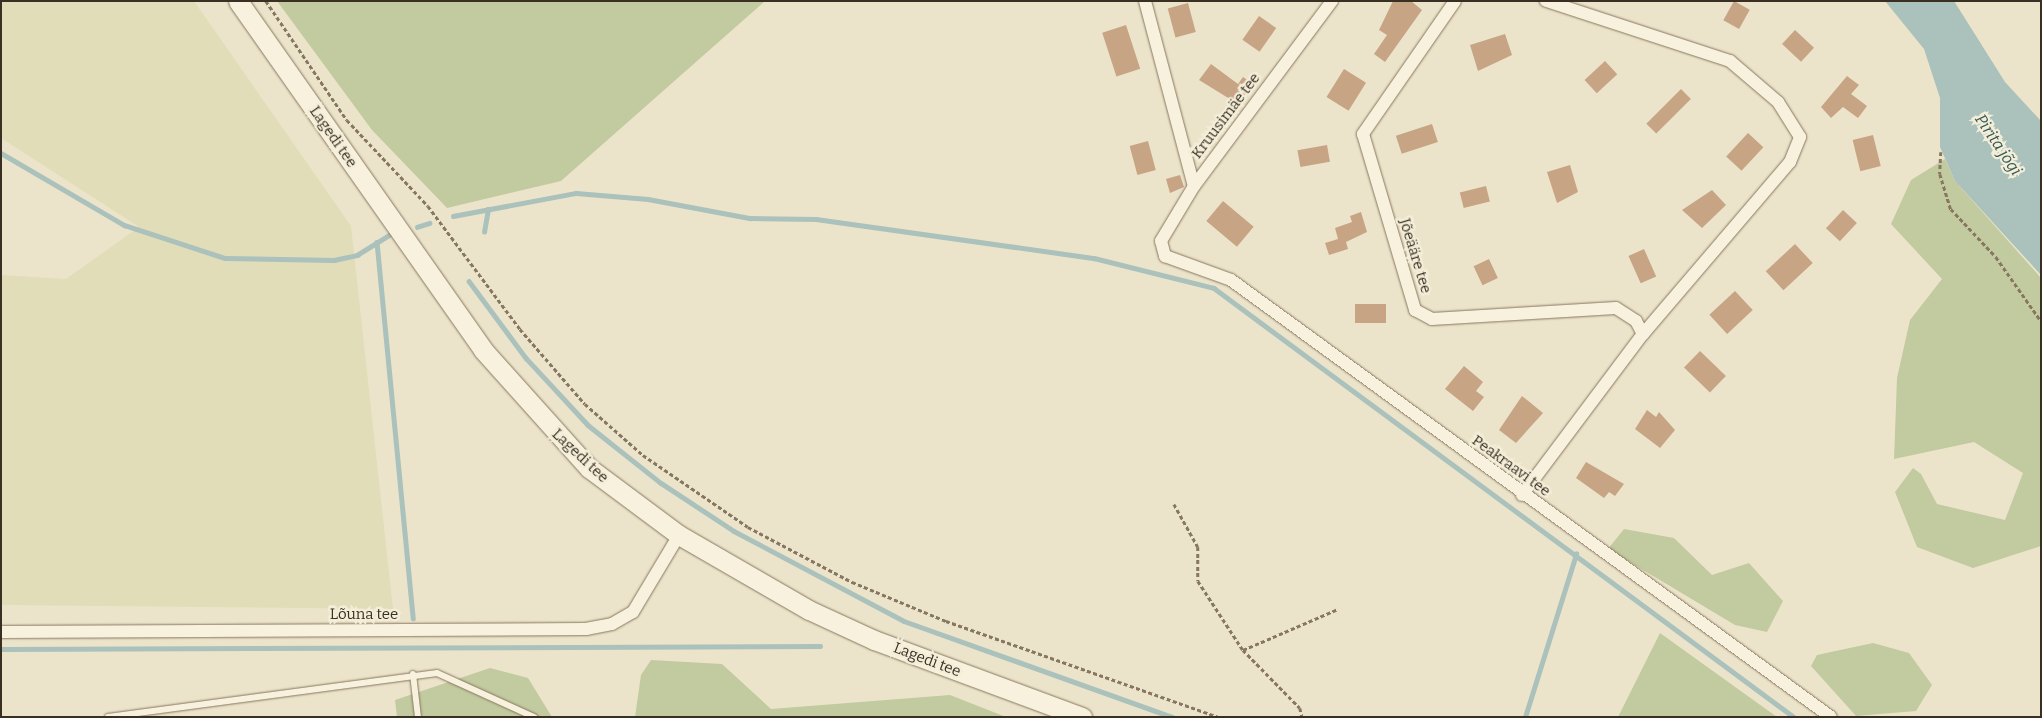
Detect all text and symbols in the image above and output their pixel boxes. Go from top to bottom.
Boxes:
street label: Kruusimäe tee [1188,70,1264,162]
street label: Lagedi tee [305,103,361,171]
water label: Pirita jõgi [1971,111,2025,179]
street label: Jõeääre tee [1395,216,1435,296]
street label: Lagedi tee [548,425,612,487]
street label: Peakraavi tee [1468,432,1554,500]
street label: Lõuna tee [330,606,398,624]
street label: Lagedi tee [891,639,963,681]

